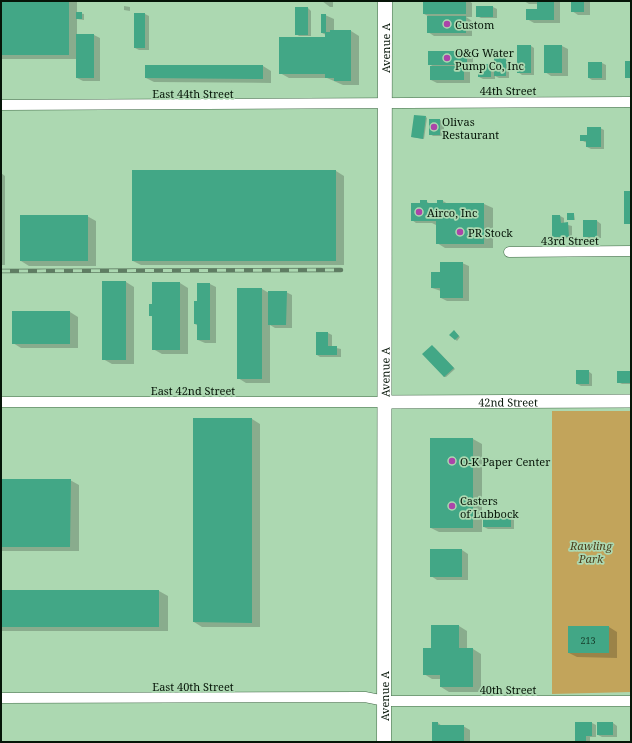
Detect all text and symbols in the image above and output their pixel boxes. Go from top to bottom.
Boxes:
place label: Custom [455,17,495,32]
marker: Custom [442,19,452,29]
street label: Avenue A [377,23,392,73]
place label: O&G Water Pump Co, Inc [455,45,524,73]
marker: O&G Water Pump Co, Inc [442,53,452,63]
street label: 44th Street [480,83,536,98]
street label: East 44th Street [152,86,234,101]
place label: Olivas Restaurant [442,114,499,142]
marker: Olivas Restaurant [429,122,439,132]
place label: Airco, Inc [427,205,477,220]
marker: Airco, Inc [414,207,424,217]
place label: PR Stock [468,225,513,240]
marker: PR Stock [455,227,465,237]
street label: 43rd Street [541,233,599,248]
street label: Avenue A [377,347,392,397]
street label: East 42nd Street [151,383,235,398]
street label: 42nd Street [478,394,538,409]
place label: O-K Paper Center [460,454,551,469]
marker: O-K Paper Center [447,456,457,466]
place label: Casters of Lubbock [460,493,519,521]
marker: Casters of Lubbock [447,501,457,511]
park label: Rawling Park [569,538,613,566]
house number: 213 [580,634,596,647]
street label: Avenue A [377,671,392,721]
street label: East 40th Street [152,679,234,694]
street label: 40th Street [480,682,536,697]

